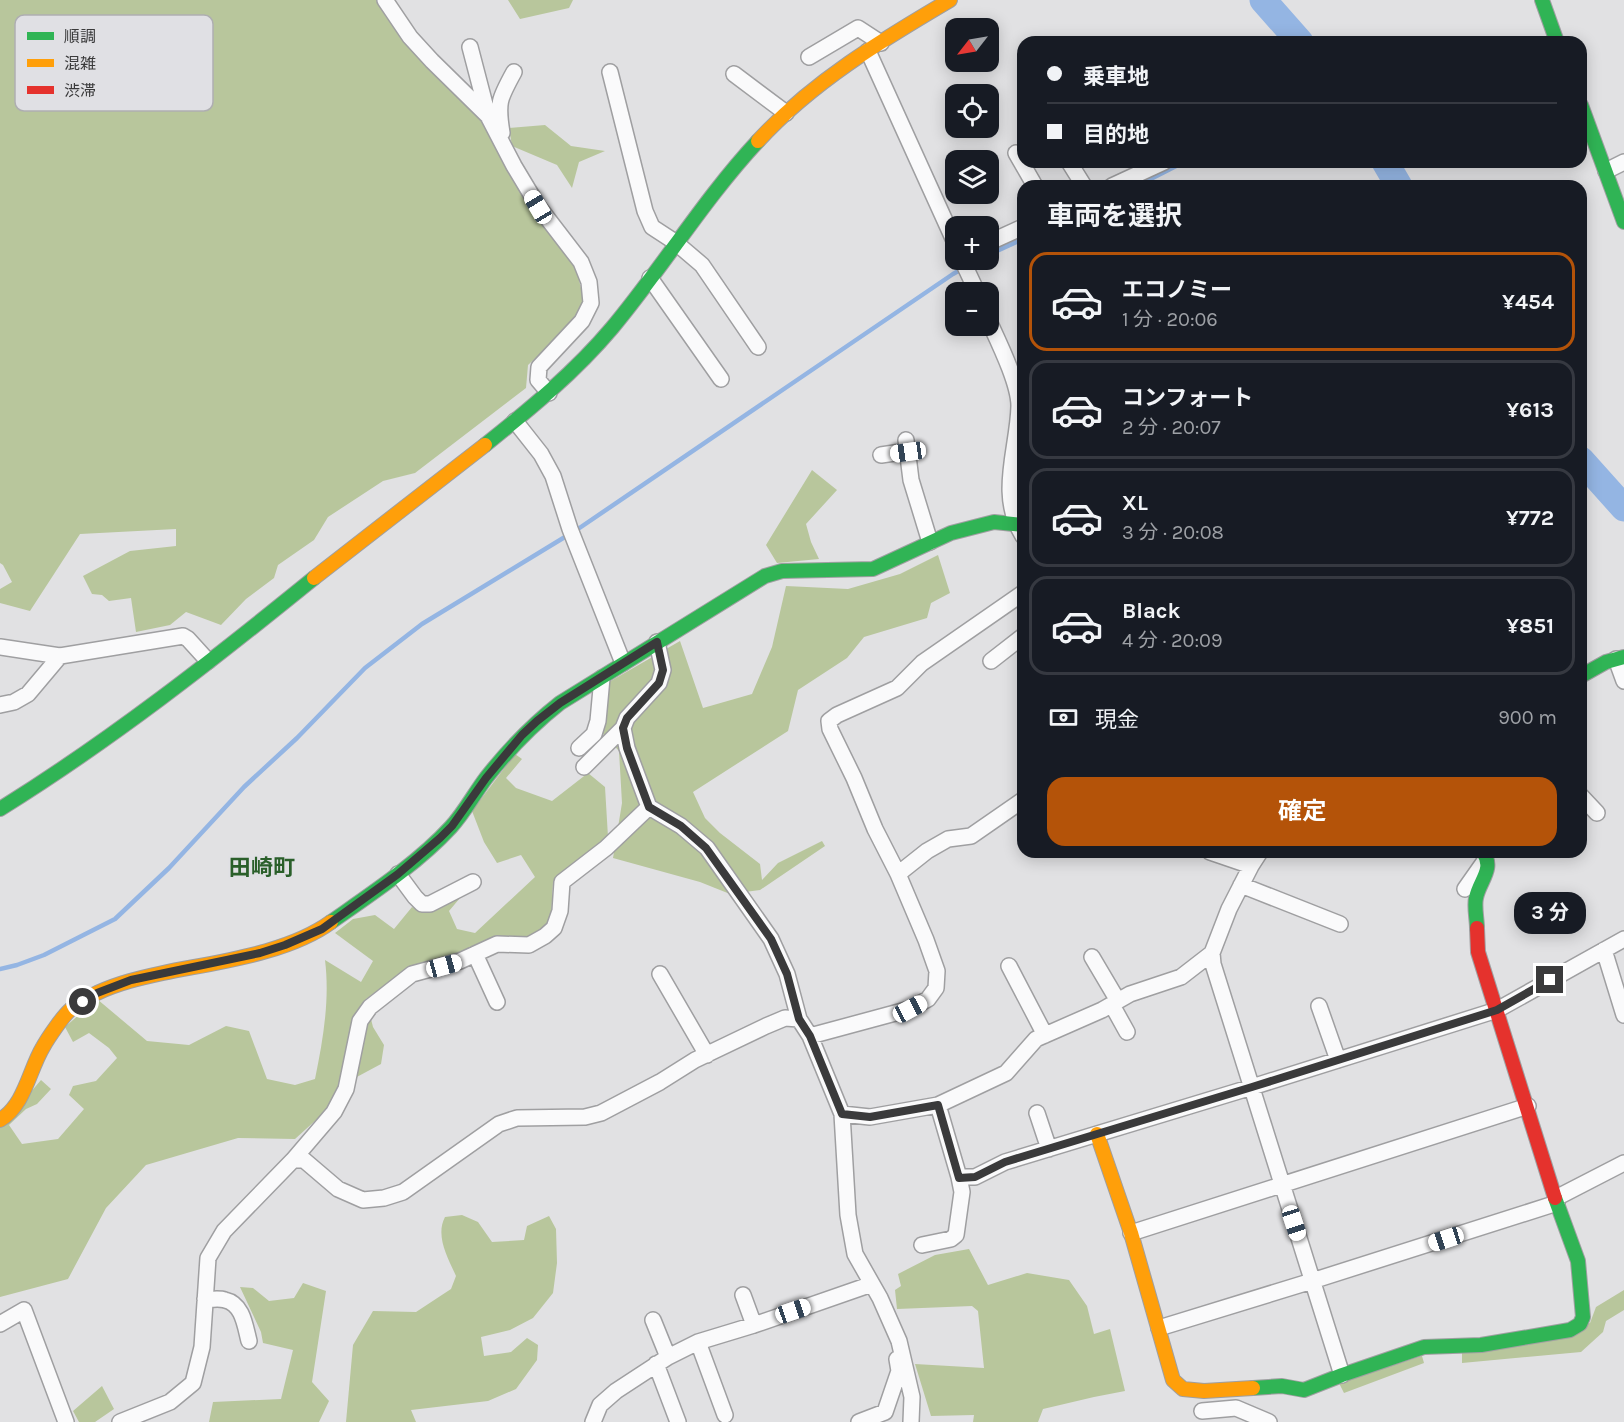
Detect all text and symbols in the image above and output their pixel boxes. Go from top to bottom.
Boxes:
legend [15,15,213,111]
north arrow [945,18,999,72]
map controls [945,18,999,336]
text: 順調 [64,27,96,46]
text: 混雑 [64,54,96,73]
text: 乗車地 [1083,64,1149,90]
text: 渋滞 [64,81,96,100]
button: locate [945,84,999,138]
text: 目的地 [1083,122,1149,148]
button: layers [945,150,999,204]
car [521,187,555,227]
text: 車両を選択 [1047,200,1182,232]
button: + [945,216,999,270]
icon: car [1050,275,1104,329]
text: エコノミー [1122,277,1232,303]
button: − [945,282,999,336]
text: ¥454 [1502,289,1554,315]
text: 1 分 · 20:06 [1122,308,1218,331]
icon: car [1050,383,1104,437]
text: コンフォート [1122,385,1253,411]
text: ¥613 [1506,397,1554,423]
text: 2 分 · 20:07 [1122,416,1221,439]
car [889,441,927,463]
text: XL [1122,490,1148,516]
icon: car [1050,491,1104,545]
text: ¥772 [1506,505,1554,531]
text: 3 分 · 20:08 [1122,521,1224,544]
text: Black [1122,598,1181,624]
icon: car [1050,599,1104,653]
text: ¥851 [1506,613,1554,639]
text: 4 分 · 20:09 [1122,629,1223,652]
icon: cash [1047,701,1080,734]
text: 900 m [1498,706,1557,729]
text: 現金 [1095,707,1139,733]
button: 確定 [1047,777,1557,846]
district label: 田崎町 [229,855,295,881]
callout: 3 分 [1514,893,1586,935]
text: 3 分 [1531,901,1569,924]
car [424,953,464,979]
route end [1536,966,1563,993]
route start [69,988,96,1015]
car [890,993,930,1025]
car [1280,1203,1308,1243]
car [1426,1225,1466,1253]
car [773,1297,813,1325]

